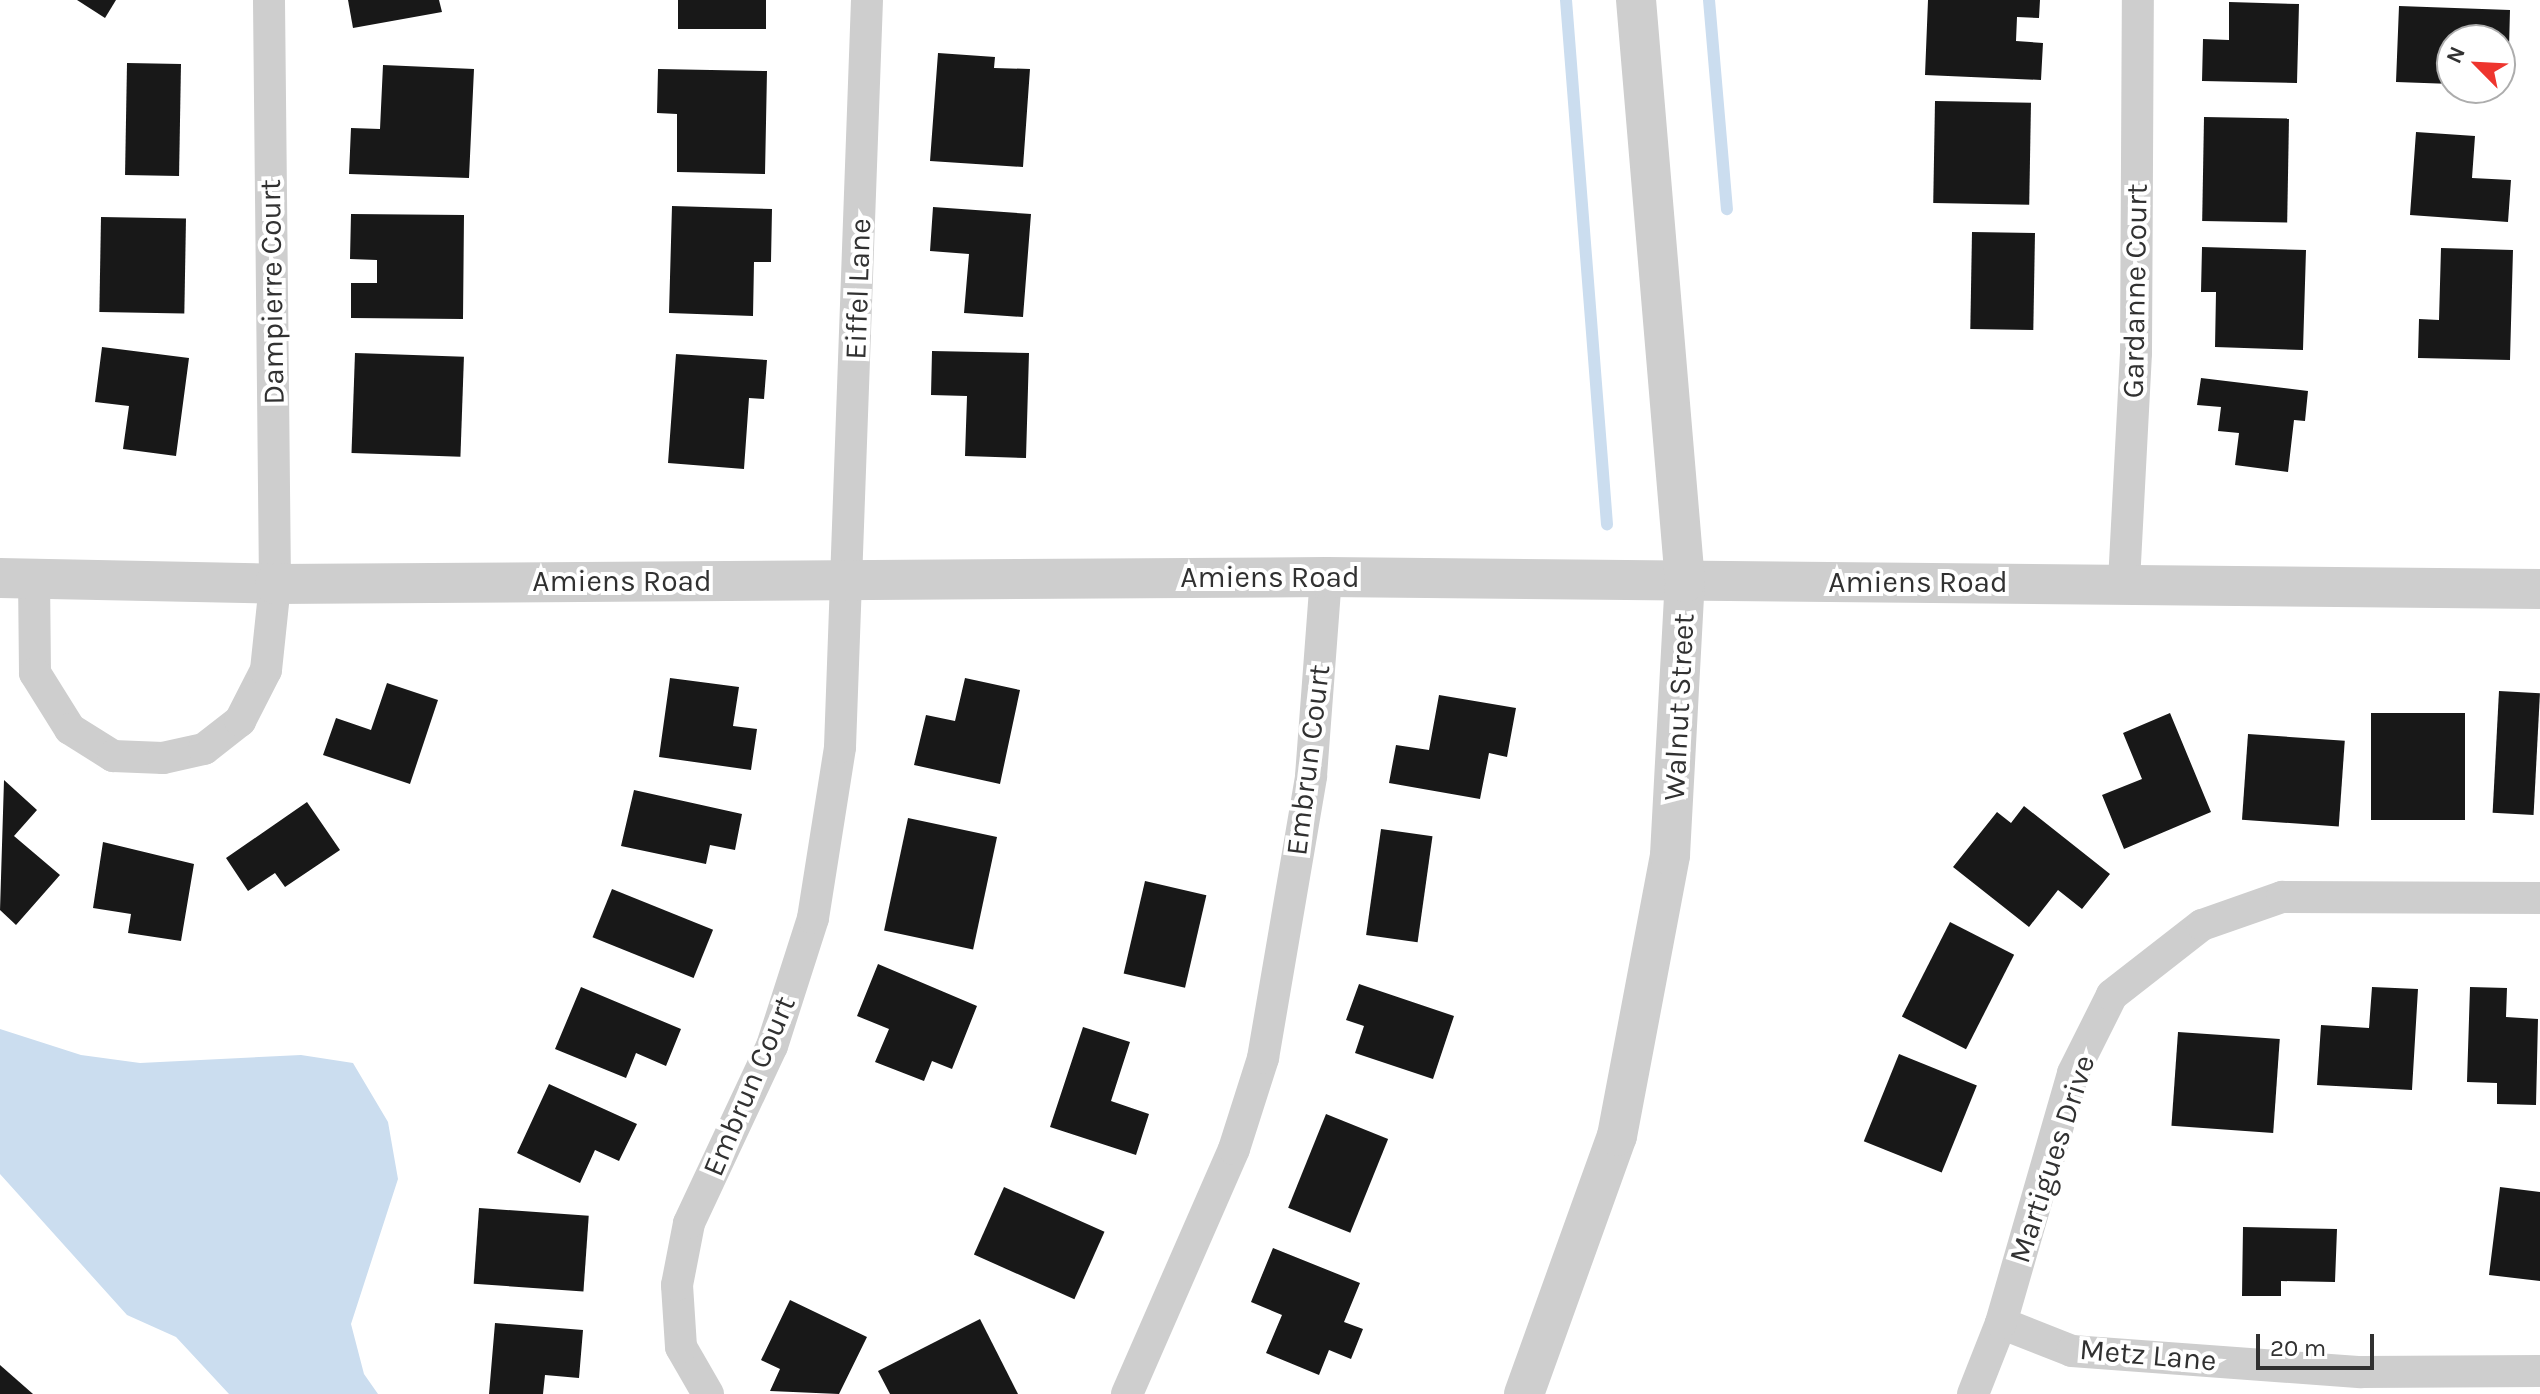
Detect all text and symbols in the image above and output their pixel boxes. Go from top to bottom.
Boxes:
north arrow [2436,24,2516,104]
text: N [2441,43,2471,68]
street label: Dampierre Court [252,179,292,405]
street label: Gardanne Court [2115,183,2155,399]
street label: Eiffel Lane [838,218,878,360]
street label: Amiens Road [1180,559,1360,595]
street label: Amiens Road [532,563,712,599]
street label: Amiens Road [1828,564,2008,600]
street label: Walnut Street [1656,612,1702,802]
street label: Embrun Court [1278,663,1338,857]
street label: Embrun Court [695,991,803,1181]
street label: Martigues Drive [2001,1051,2103,1267]
scale bar [2260,1318,2378,1368]
street label: Metz Lane [2078,1331,2218,1379]
text: 20 m [2270,1334,2326,1362]

